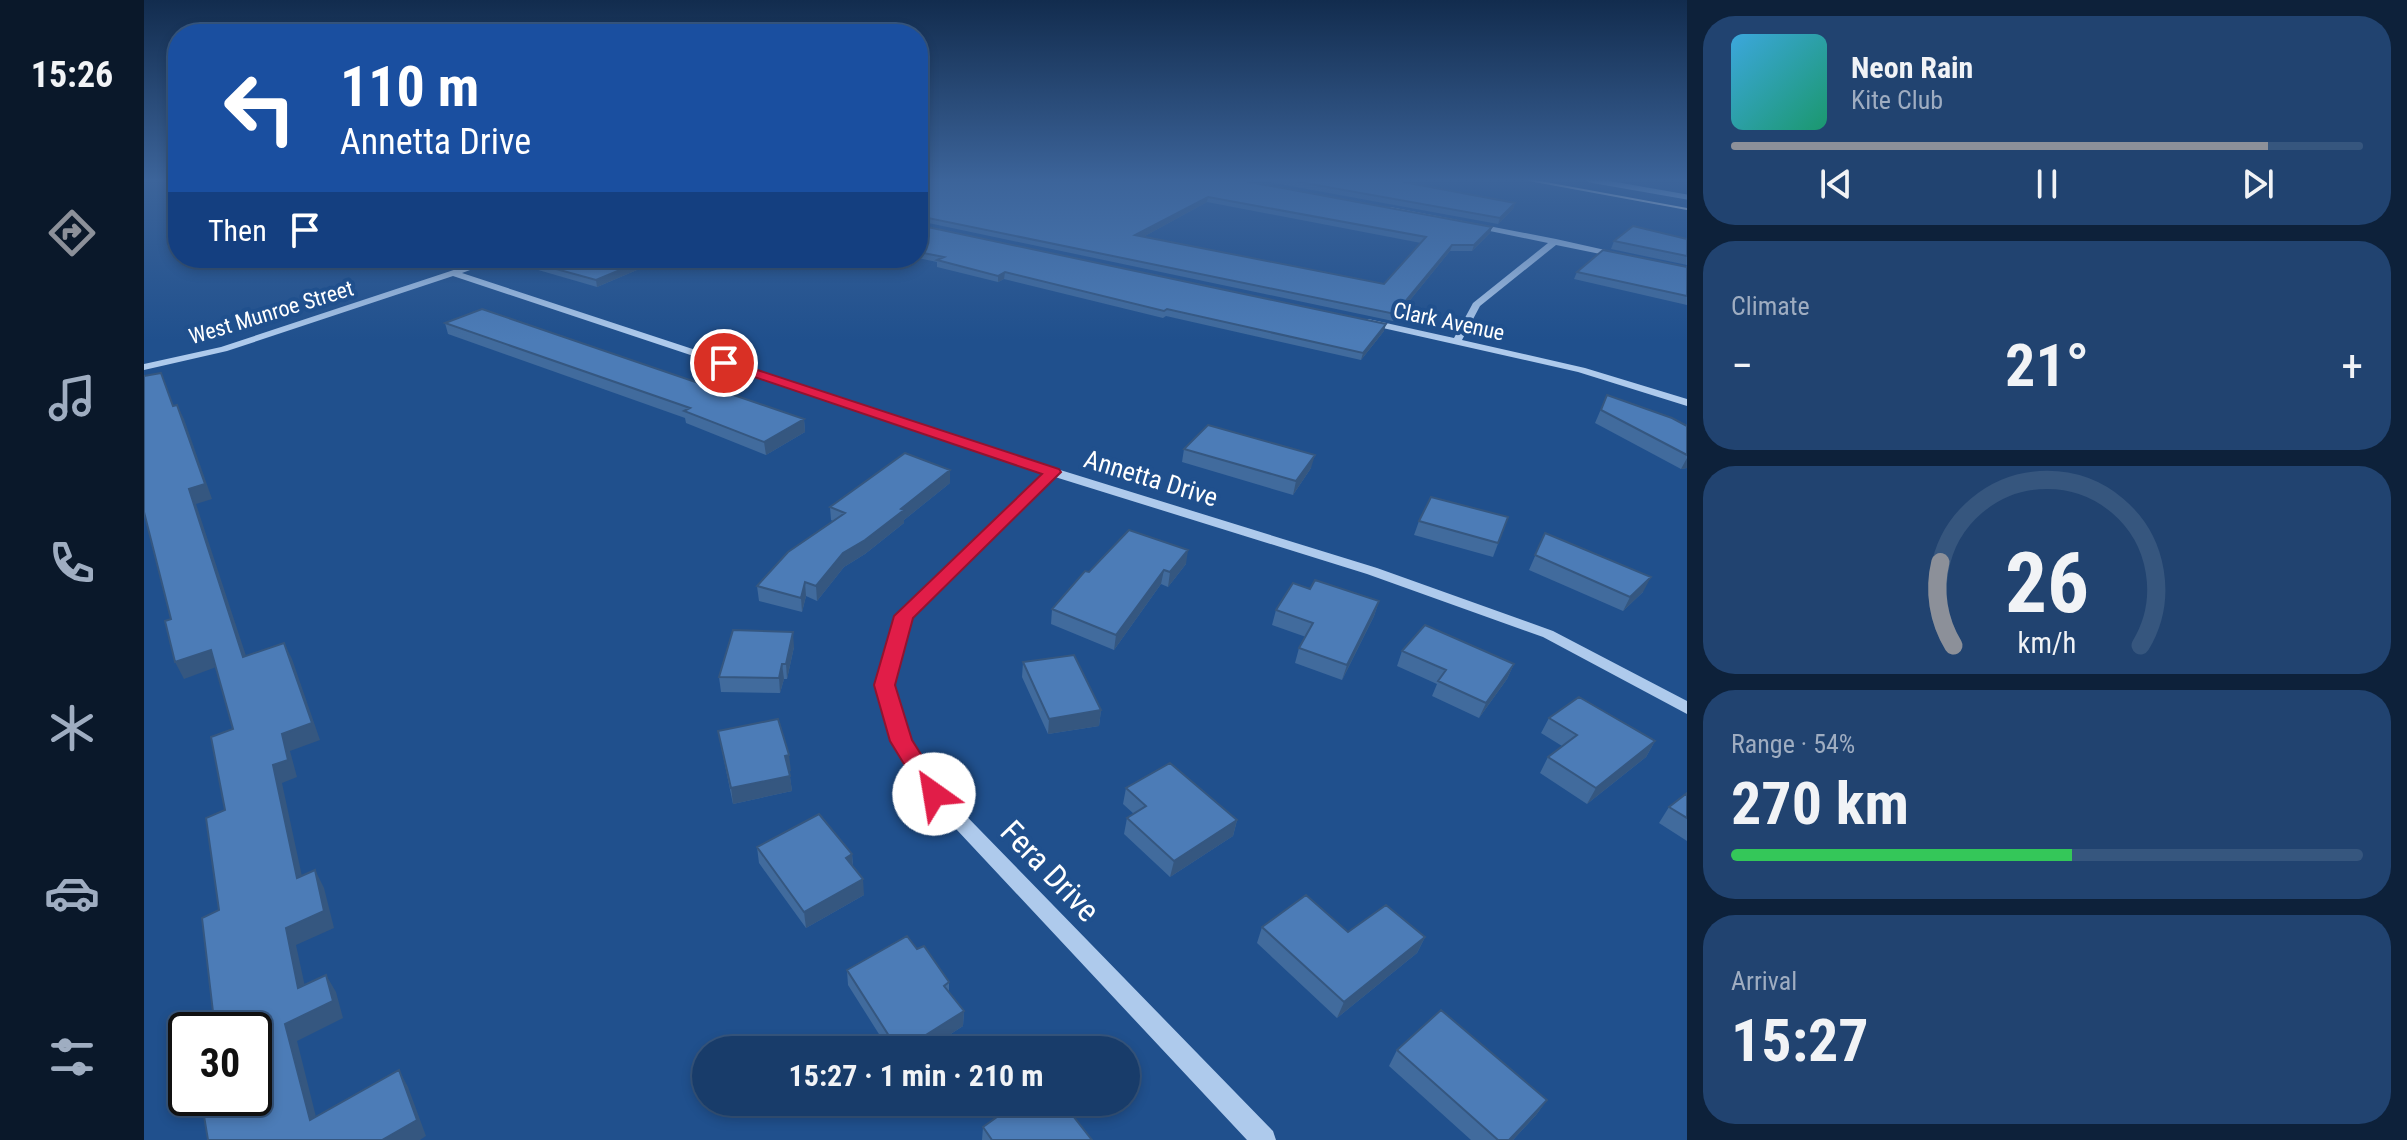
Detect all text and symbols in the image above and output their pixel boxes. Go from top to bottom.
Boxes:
text: Neon Rain [1851,50,1973,85]
text: 15:26 [31,54,113,96]
text: 110 m [340,54,479,120]
icon: left [208,56,312,160]
text: Kite Club [1851,85,1943,115]
text: Annetta Drive [340,121,531,163]
icon: previous [1814,162,1858,206]
icon: pause [2025,162,2069,206]
icon: next [2236,162,2280,206]
icon: directions [44,205,100,261]
icon: arrive [283,208,327,252]
text: Then [208,213,267,248]
street label: West Munroe Street [186,276,356,349]
text: Climate [1731,291,1810,321]
street label: Clark Avenue [1391,298,1507,345]
pin [690,329,758,397]
text: 21° [2005,330,2089,401]
text: − [1731,340,1753,392]
text: + [2341,340,2363,392]
icon: arrive [702,341,746,385]
icon: music [44,370,100,426]
street label: Annetta Drive [1081,443,1221,513]
icon: phone [44,535,100,591]
text: 26 [2005,535,2089,632]
text: km/h [2018,626,2076,660]
icon: climate [44,700,100,756]
text: Range · 54% [1731,729,1855,759]
position arrow [892,752,976,836]
text: 270 km [1731,768,1909,839]
street label: Fera Drive [993,813,1107,929]
icon: car [44,865,100,921]
text: Arrival [1731,966,1797,996]
text: 15:27 [1731,1005,1869,1076]
speed limit sign: 30 [168,1012,272,1116]
icon: filters [44,1029,100,1085]
text: 15:27 · 1 min · 210 m [789,1058,1043,1093]

